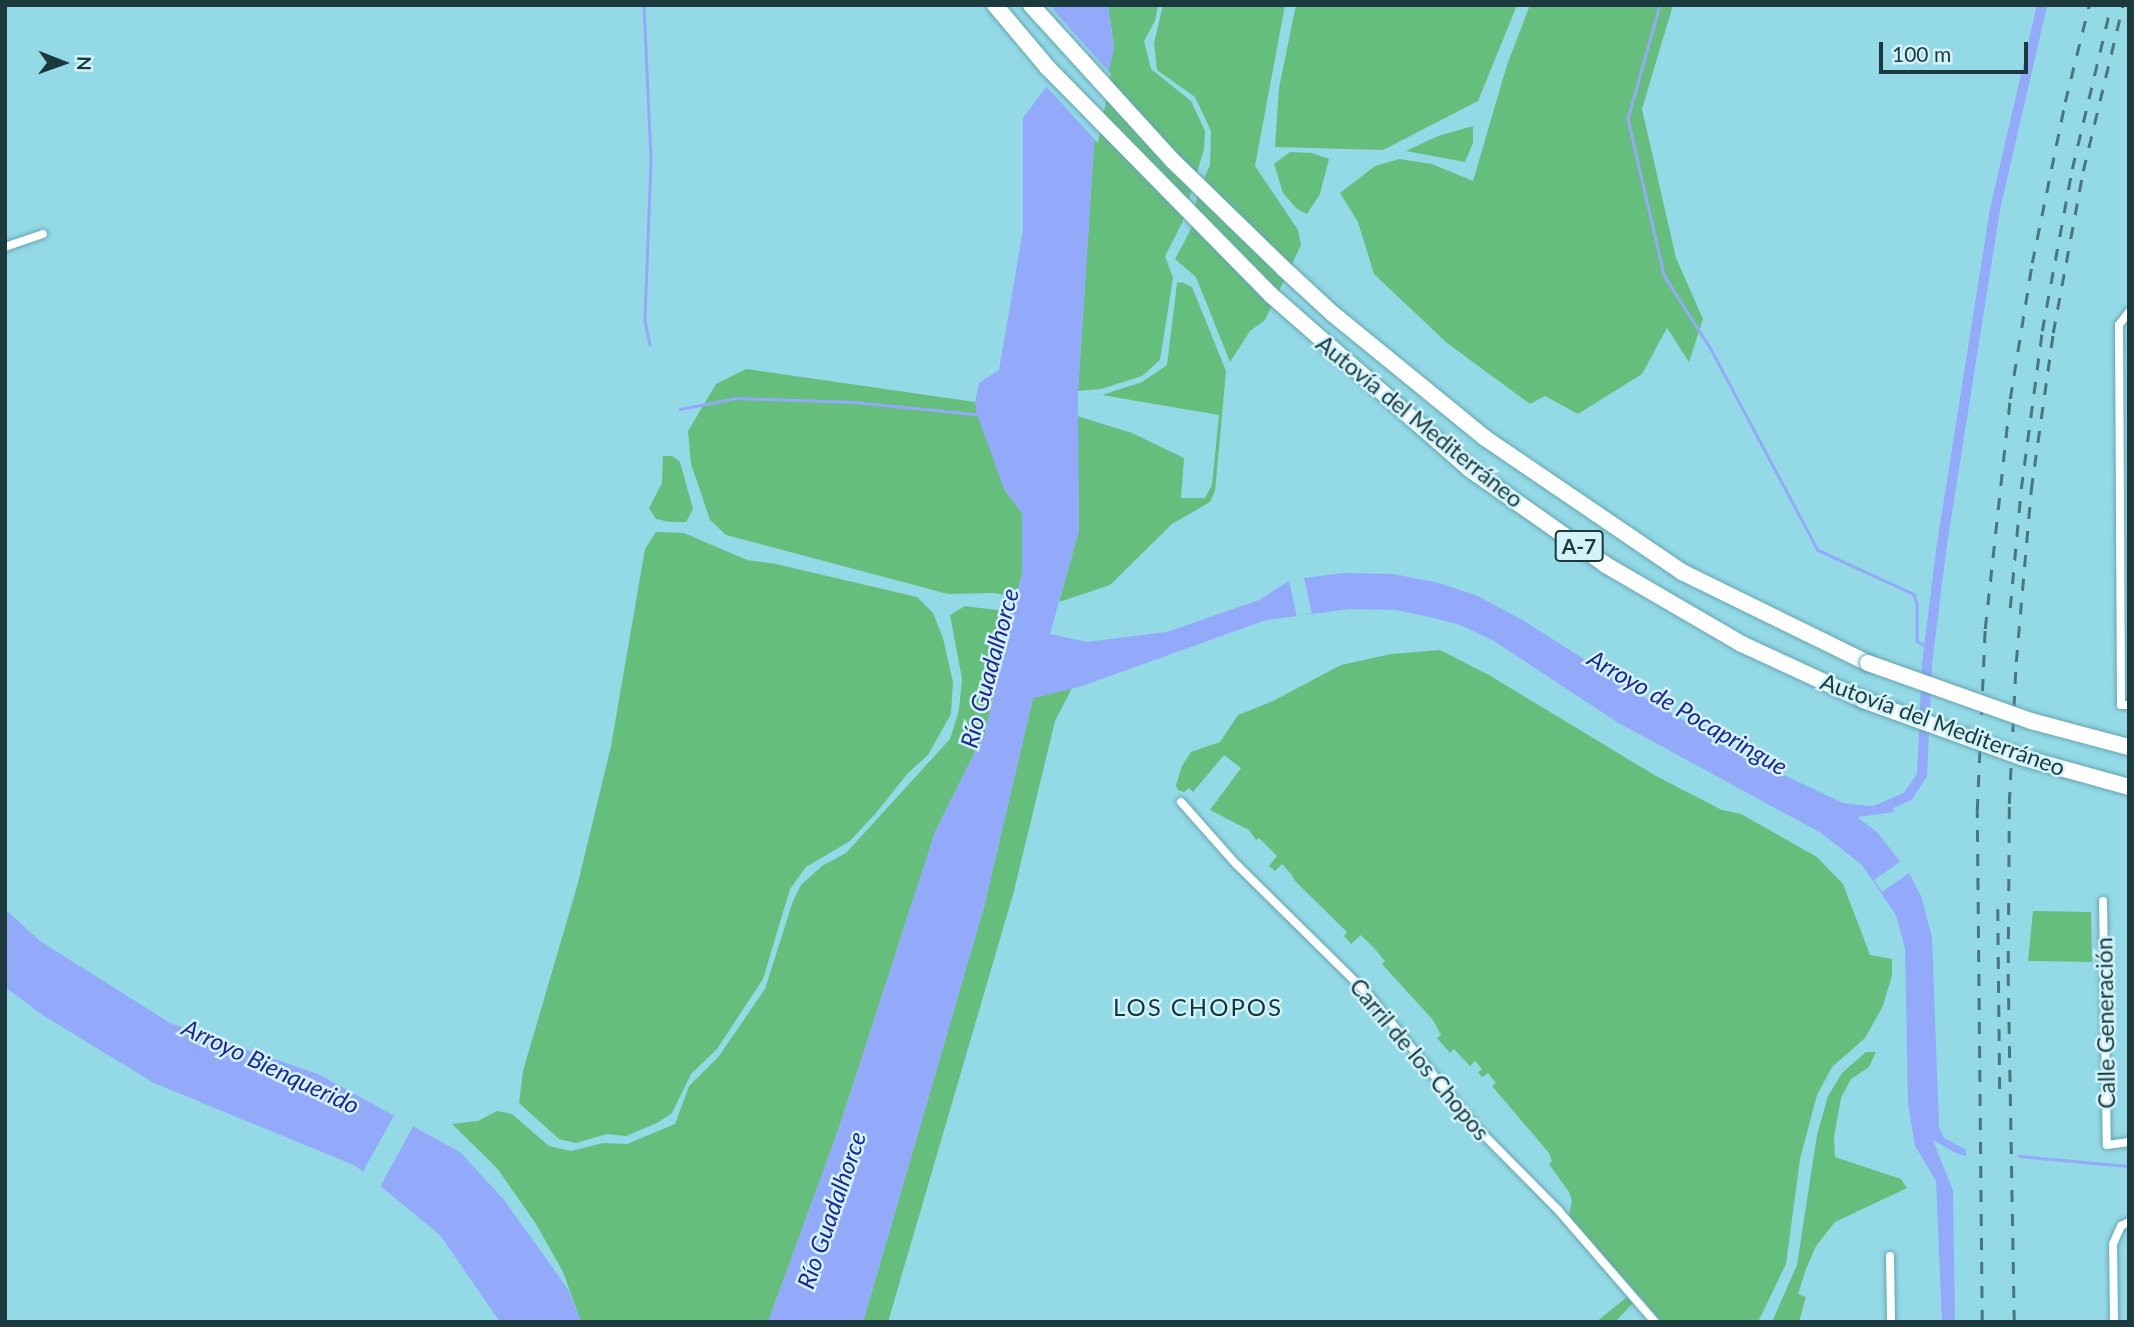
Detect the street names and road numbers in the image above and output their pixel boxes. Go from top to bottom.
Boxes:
street label: Autovía del Mediterráneo [1311,329,1529,513]
road number: A-7 [1554,528,1604,564]
street label: Autovía del Mediterráneo [1817,667,2069,781]
street label: Calle Generación [2090,937,2120,1109]
street label: Carril de los Chopos [1344,972,1496,1146]

